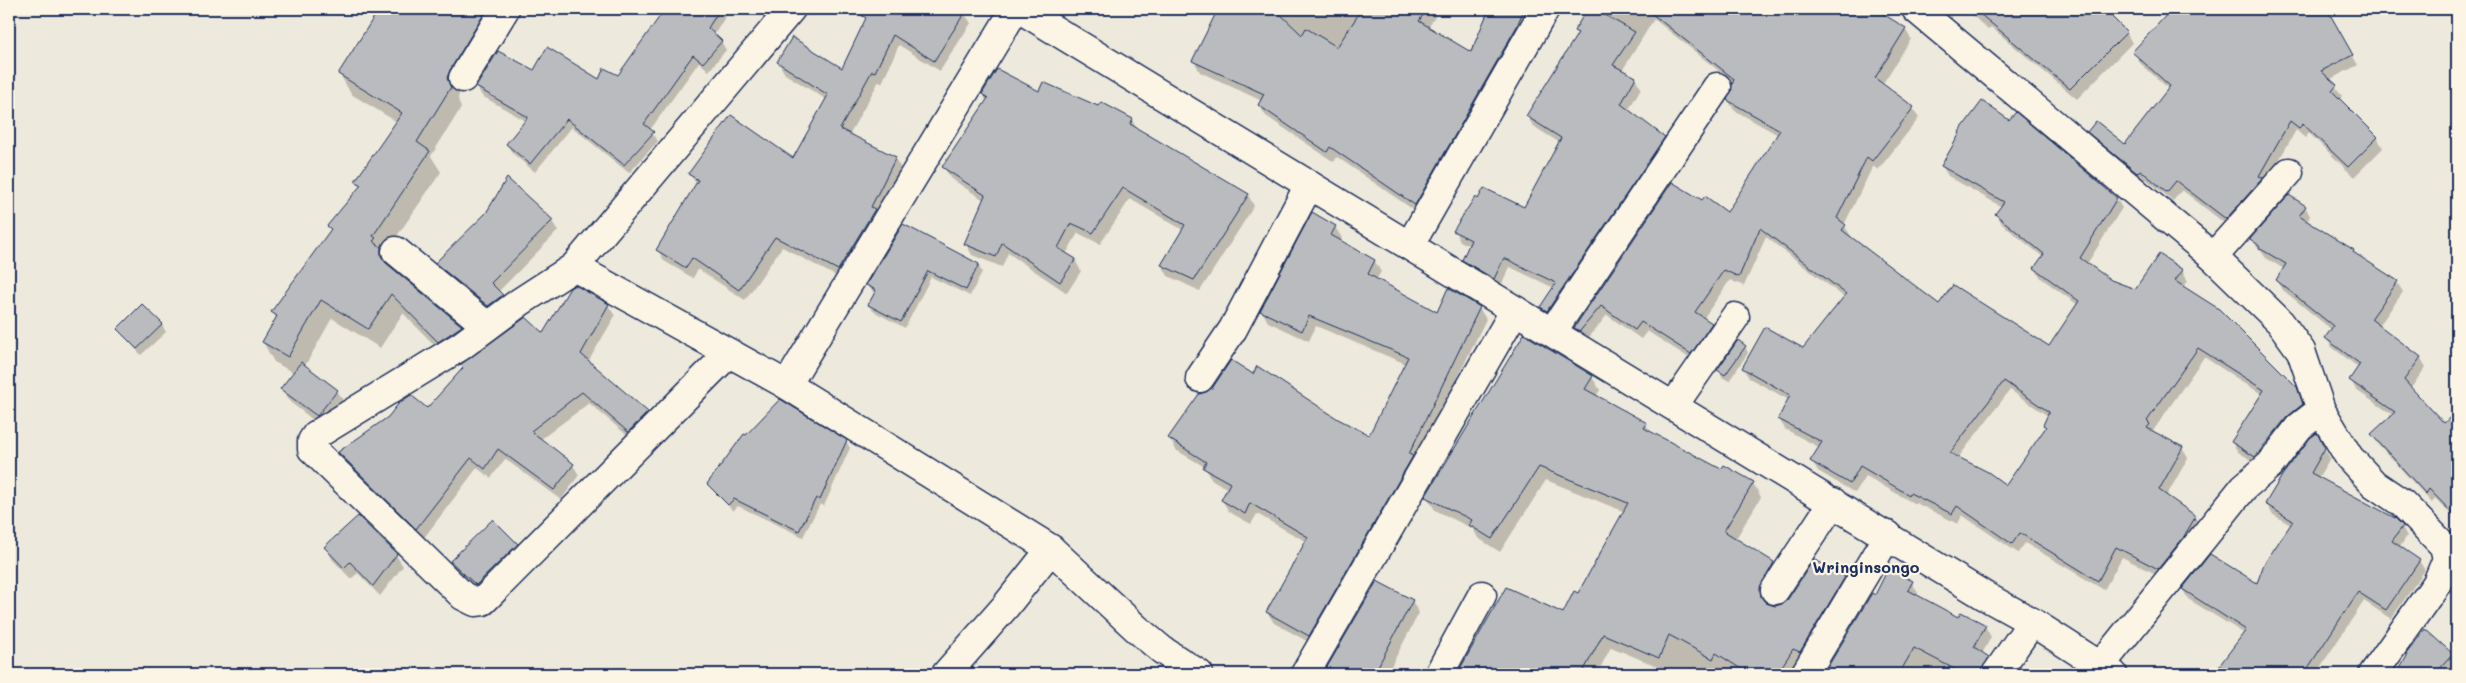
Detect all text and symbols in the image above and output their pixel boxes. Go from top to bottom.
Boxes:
district label: Wringinsongo [1813,556,1920,577]

